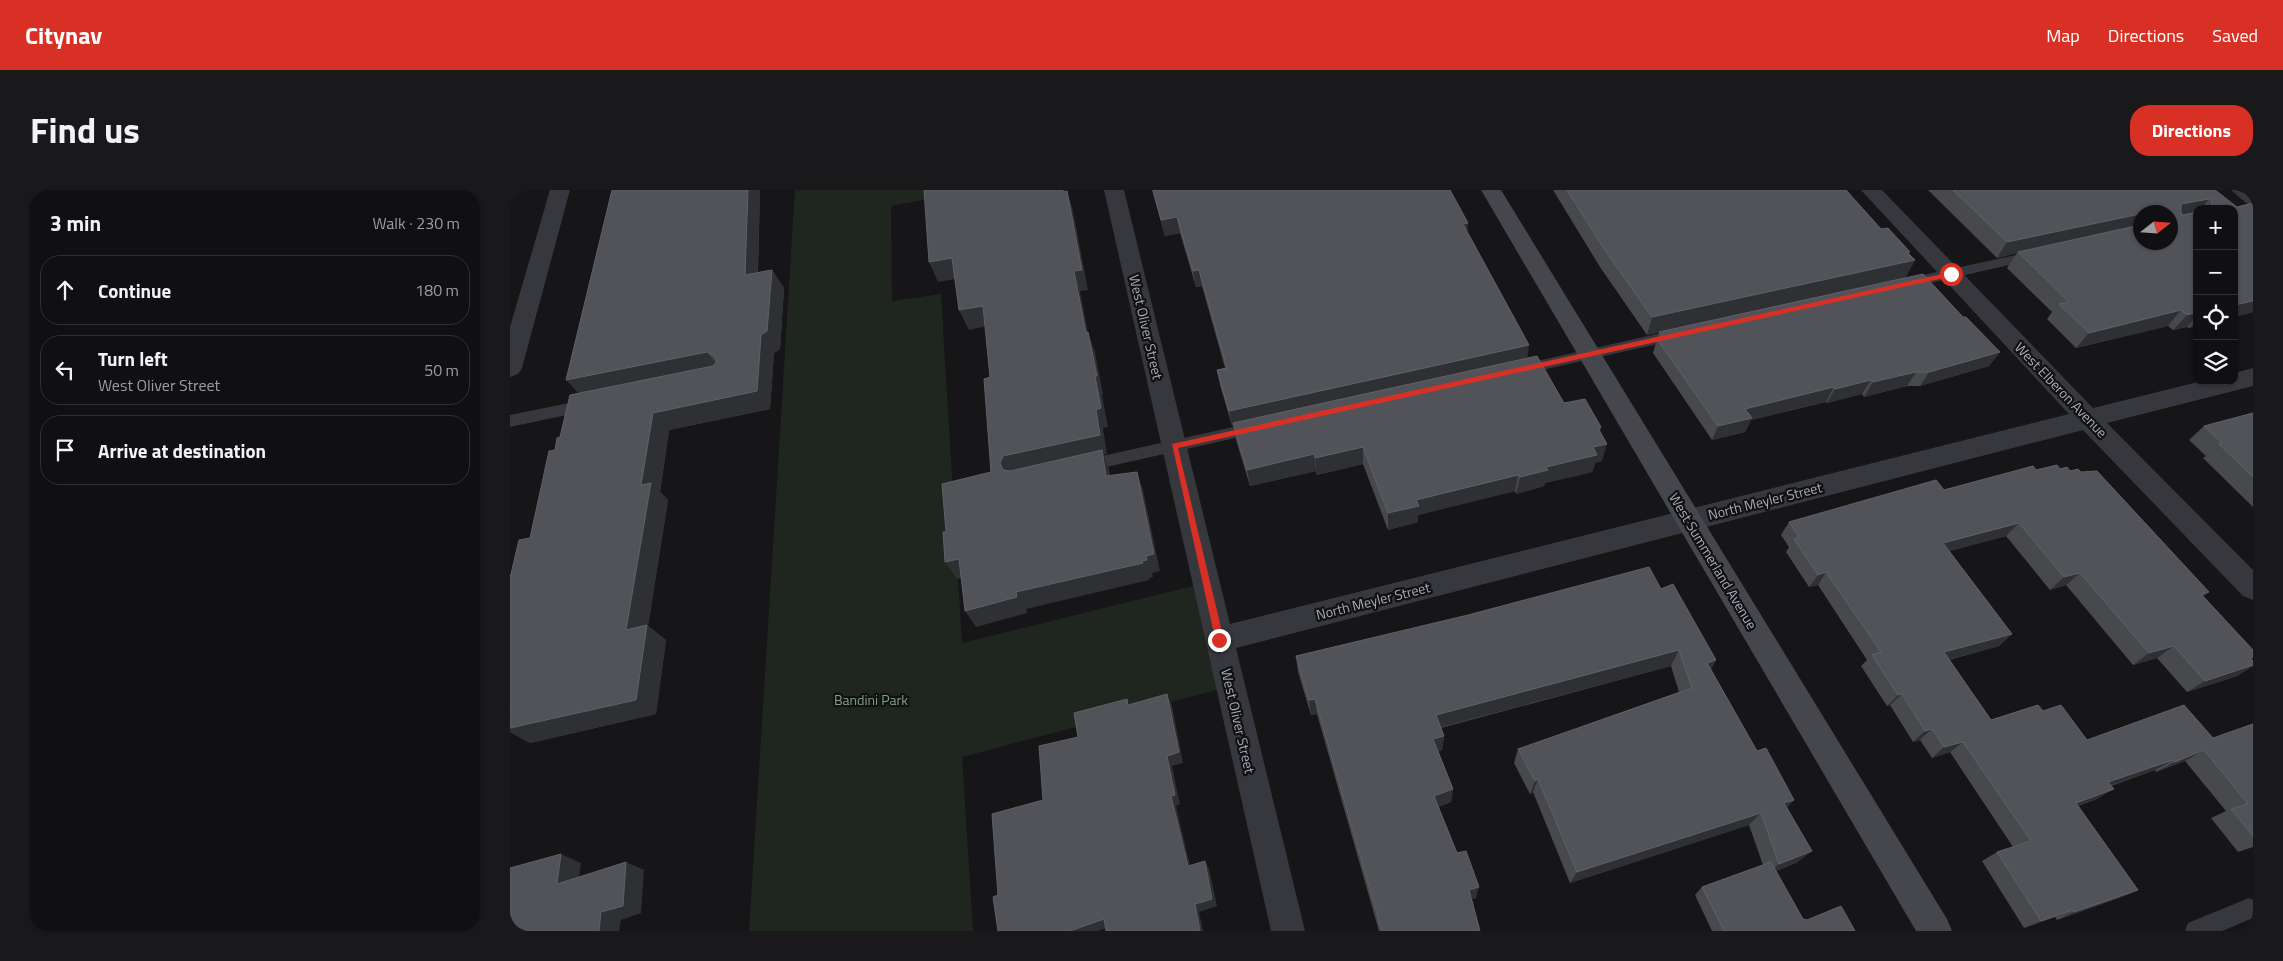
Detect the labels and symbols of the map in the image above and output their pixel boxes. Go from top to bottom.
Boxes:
north arrow [2133,205,2178,250]
route start [1940,263,1963,286]
street label: West Oliver Street [1124,272,1169,381]
street label: West Elberon Avenue [2010,337,2113,442]
street label: North Meyler Street [1706,476,1824,525]
street label: West Summerland Avenue [1664,488,1763,633]
street label: North Meyler Street [1314,576,1432,625]
route end [1208,629,1231,652]
street label: West Oliver Street [1216,666,1261,775]
park label: Bandini Park [834,689,908,710]

